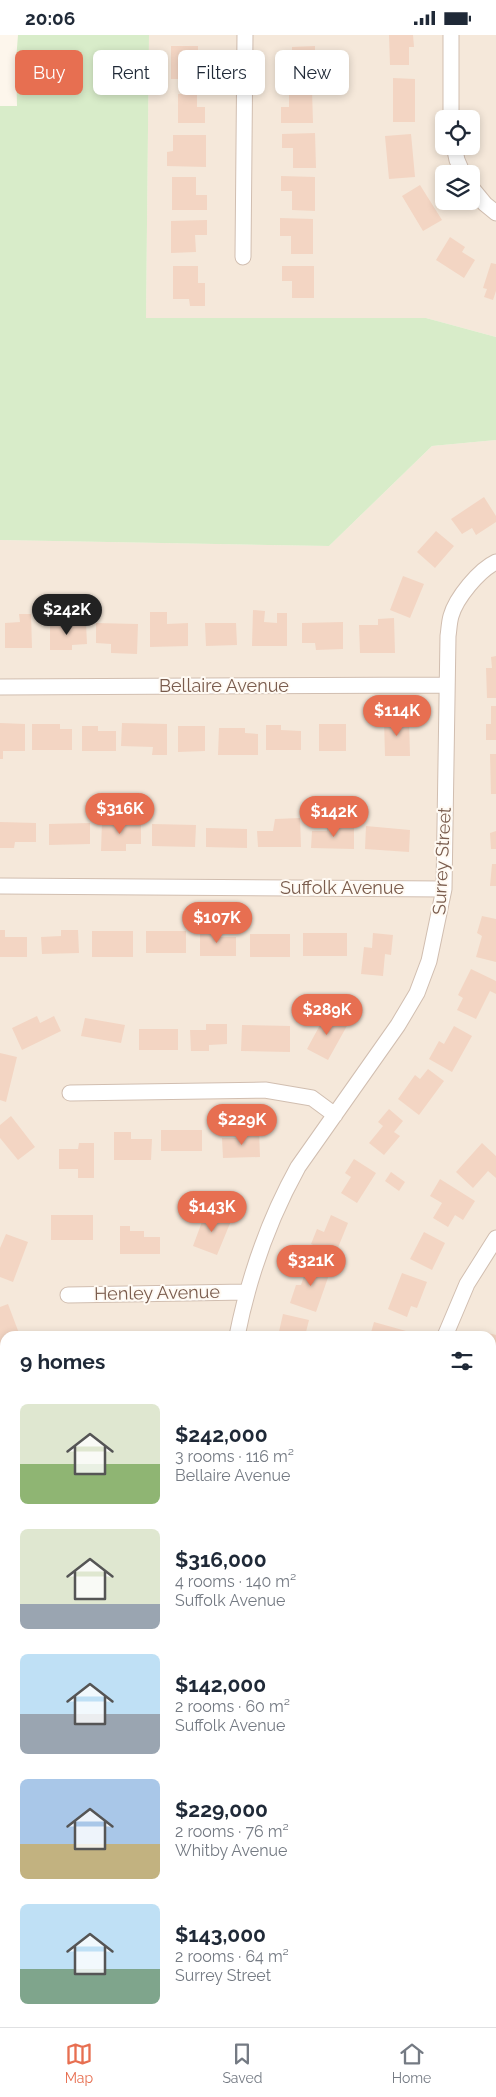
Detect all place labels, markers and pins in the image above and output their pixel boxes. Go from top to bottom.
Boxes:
pin: $242K [32,593,102,636]
pin: $114K [362,695,432,737]
pin: $316K [85,793,155,835]
pin: $142K [299,795,369,838]
pin: $107K [182,901,252,944]
pin: $289K [292,993,362,1036]
pin: $229K [207,1103,277,1146]
pin: $143K [177,1191,247,1233]
pin: $321K [276,1245,346,1287]

